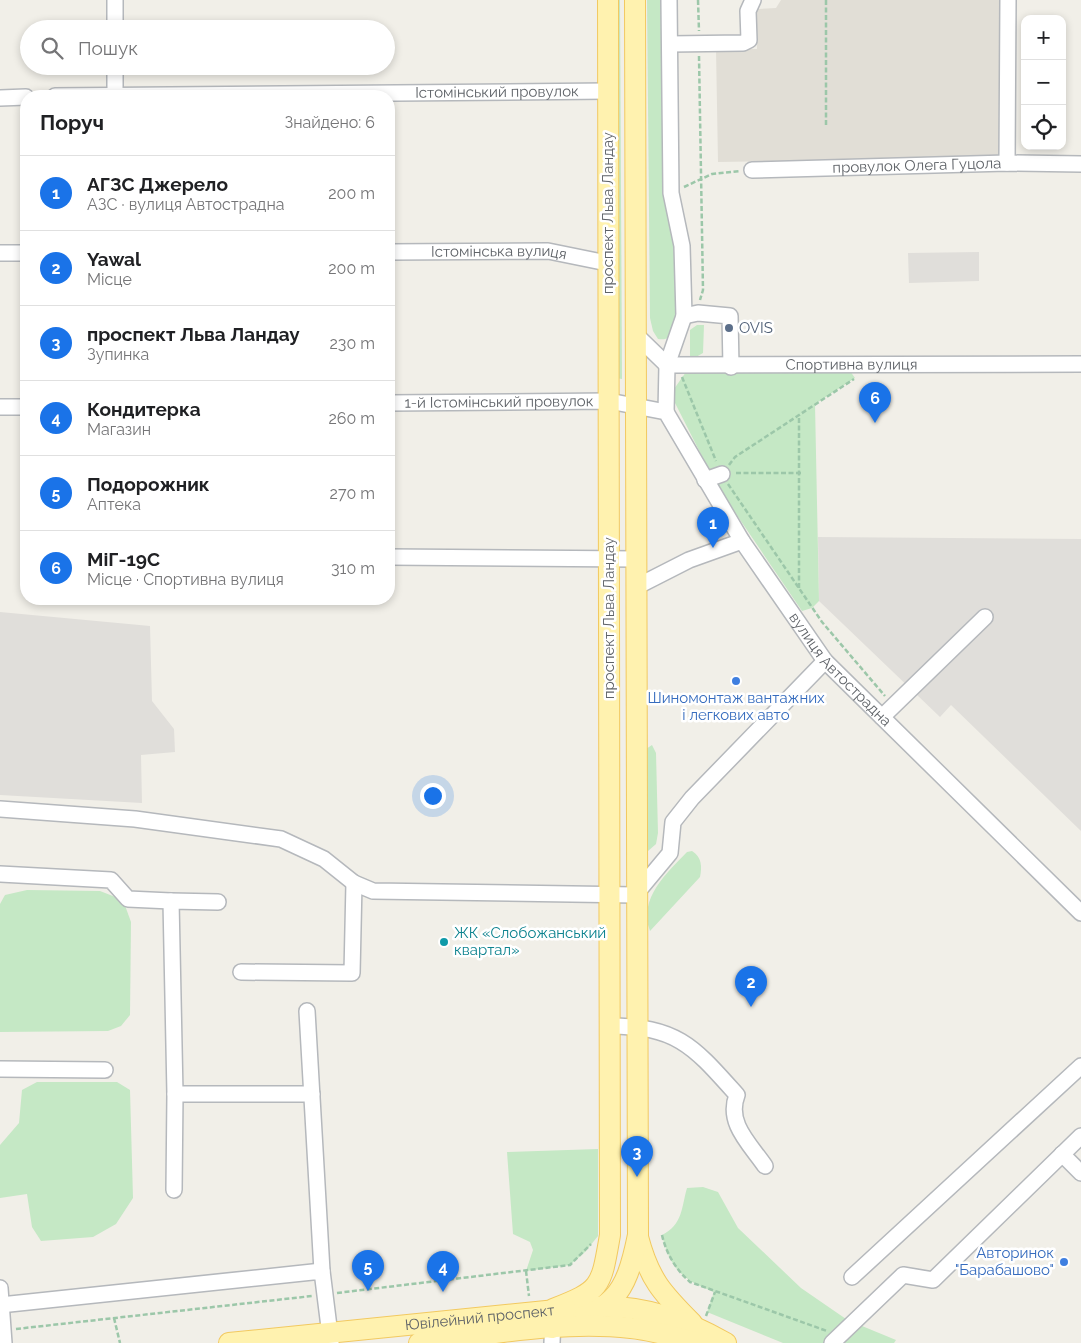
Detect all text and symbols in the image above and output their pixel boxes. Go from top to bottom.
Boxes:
map controls [1021,15,1066,150]
button: + [1021,15,1066,60]
search box [20,20,395,75]
icon: search [38,34,66,62]
text: Пошук [78,37,138,59]
button: − [1021,60,1066,105]
street label: Істомінський провулок [415,82,579,102]
button: locate [1021,105,1066,150]
text: Поруч [40,110,104,135]
text: Знайдено: 6 [284,113,375,132]
street label: проспект Льва Ландау [599,132,617,294]
street label: провулок Олега Гуцола [832,154,1002,177]
text: АГЗС Джерело [87,173,228,195]
text: 1 [52,184,60,203]
text: 200 m [328,184,375,203]
text: АЗС · вулиця Автострадна [87,195,284,214]
street label: Істомінська вулиця [431,242,568,264]
text: Yawal [87,248,141,270]
text: 2 [51,259,61,278]
text: 200 m [328,259,375,278]
text: Місце [87,270,132,289]
place label: OVIS [739,319,773,337]
marker: OVIS [723,322,735,334]
text: проспект Льва Ландау [87,323,300,345]
text: 3 [52,334,60,353]
text: 230 m [330,334,375,353]
text: Зупинка [87,345,149,364]
street label: Спортивна вулиця [785,355,917,374]
pin: 6 [859,382,891,423]
street label: 1-й Істомінський провулок [404,392,594,412]
text: Кондитерка [87,398,201,420]
text: 4 [51,409,61,428]
text: 260 m [328,409,375,428]
text: Магазин [87,420,151,439]
text: Подорожник [87,473,210,495]
text: 5 [52,484,60,503]
text: 270 m [330,484,375,503]
text: Аптека [87,495,141,514]
pin: 1 [697,507,729,548]
street label: проспект Льва Ландау [600,537,618,699]
text: МіГ-19С [87,548,160,570]
text: 6 [51,559,61,578]
text: 310 m [331,559,375,578]
text: Місце · Спортивна вулиця [87,570,284,589]
street label: вулиця Автострадна [785,609,895,730]
marker: Шиномонтаж вантажних і легкових авто [730,675,742,687]
place label: Шиномонтаж вантажних і легкових авто [647,689,825,724]
your location [420,783,446,809]
place label: ЖК «Слобожанський квартал» [454,924,606,959]
marker: ЖК «Слобожанський квартал» [438,936,450,948]
pin: 2 [735,966,767,1007]
pin: 3 [621,1136,653,1177]
place label: Авторинок "Барабашово" [955,1244,1054,1279]
pin: 5 [352,1250,384,1291]
pin: 4 [427,1251,459,1292]
marker: Авторинок "Барабашово" [1058,1256,1070,1268]
street label: Ювілейний проспект [404,1301,555,1334]

